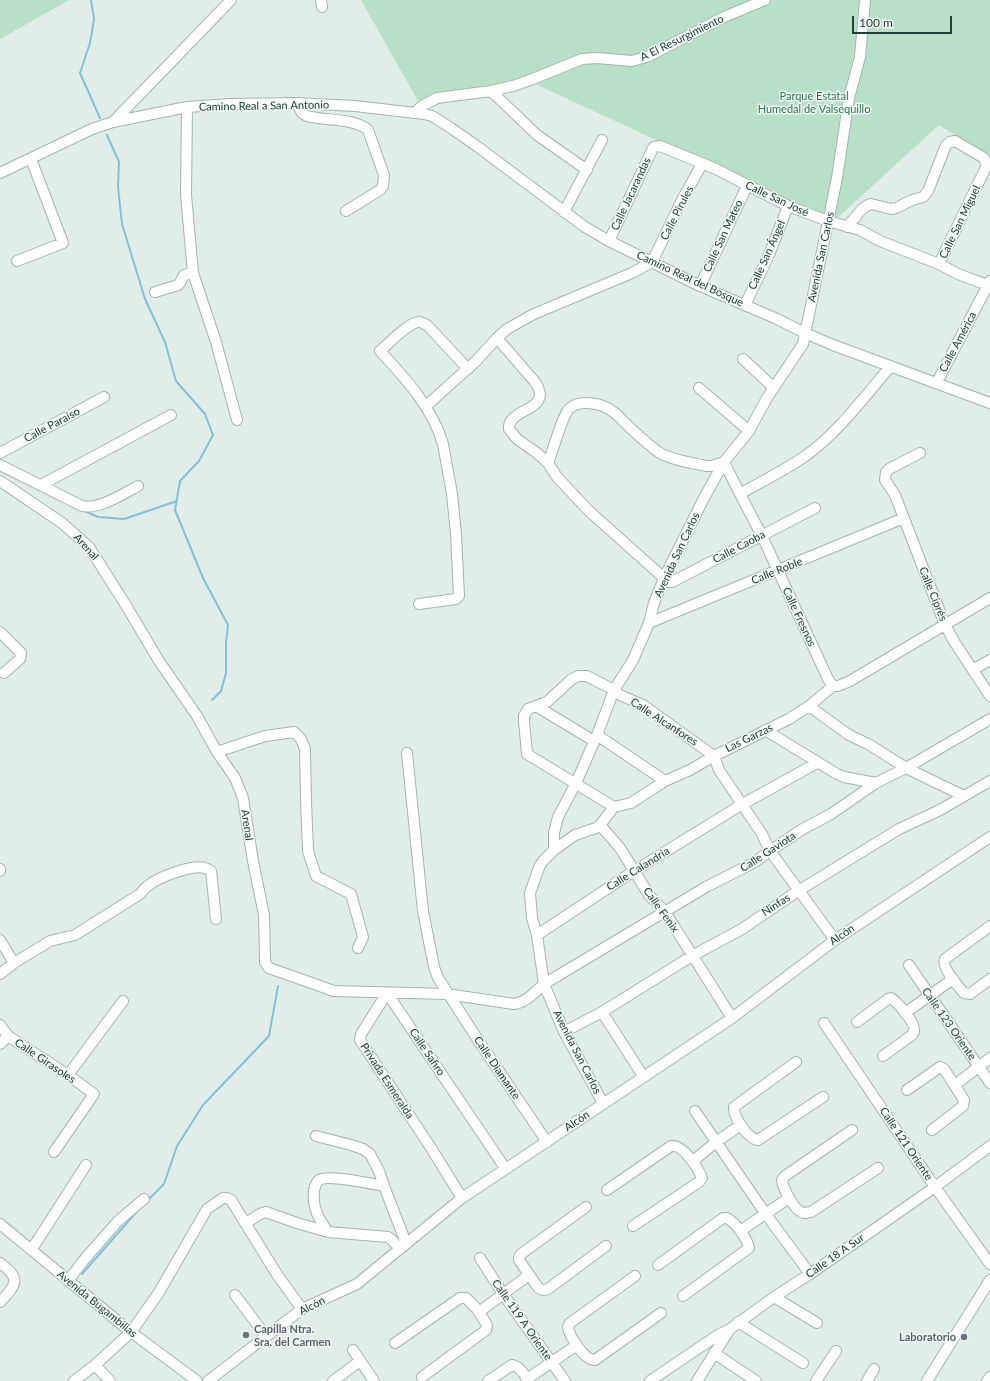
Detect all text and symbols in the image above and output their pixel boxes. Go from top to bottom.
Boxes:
scale bar [854,8,954,34]
street label: A El Resurgimiento [638,12,726,64]
text: 100 m [859,15,893,30]
park label: Parque Estatal Humedal de Valsequillo [758,89,870,115]
street label: Camino Real a San Antonio [199,98,329,114]
street label: Calle Jacarandas [608,155,654,233]
street label: Calle San José [743,179,811,219]
street label: Calle San Miguel [937,183,983,261]
street label: Calle Pirules [658,184,696,242]
street label: Calle San Mateo [700,198,746,274]
street label: Avenida San Carlos [805,210,837,304]
street label: Calle San Ángel [746,218,788,292]
street label: Camino Real del Bosque [634,248,746,310]
street label: Calle América [937,310,979,374]
street label: Calle Paraíso [22,405,82,445]
street label: Avenida San Carlos [652,510,702,600]
street label: Calle Caoba [711,528,767,566]
street label: Arenal [71,531,101,563]
street label: Calle Roble [750,555,804,587]
street label: Calle Ciprés [916,565,950,623]
street label: Calle Fresnos [780,585,818,649]
street label: Calle Alcanfores [628,695,700,749]
street label: Las Garzas [723,721,775,755]
street label: Arenal [238,809,256,841]
street label: Calle Gaviota [738,829,798,875]
street label: Calle Calandria [604,844,672,894]
street label: Calle Fenix [640,885,682,935]
street label: Ninfas [759,891,793,919]
street label: Alcón [827,922,857,948]
street label: Calle 123 Oriente [919,985,979,1063]
street label: Avenida San Carlos [550,1008,604,1096]
street label: Calle Safiro [406,1026,448,1078]
street label: Calle Diamante [471,1034,523,1102]
street label: Calle Girasoles [12,1036,78,1086]
street label: Privada Esmeralda [357,1040,417,1122]
street label: Calle 121 Oriente [877,1105,935,1183]
street label: Alcón [562,1108,592,1134]
street label: Calle 18 A Sur [803,1231,867,1281]
street label: Avenida Bugambilias [54,1268,140,1340]
street label: Calle 119 A Oriente [489,1277,555,1363]
street label: Alcón [297,1294,327,1318]
place label: Capilla Ntra. Sra. del Carmen [254,1322,331,1348]
marker: Capilla Ntra. Sra. del Carmen [241,1330,251,1340]
place label: Laboratorio [899,1330,956,1344]
marker: Laboratorio [959,1332,969,1342]

